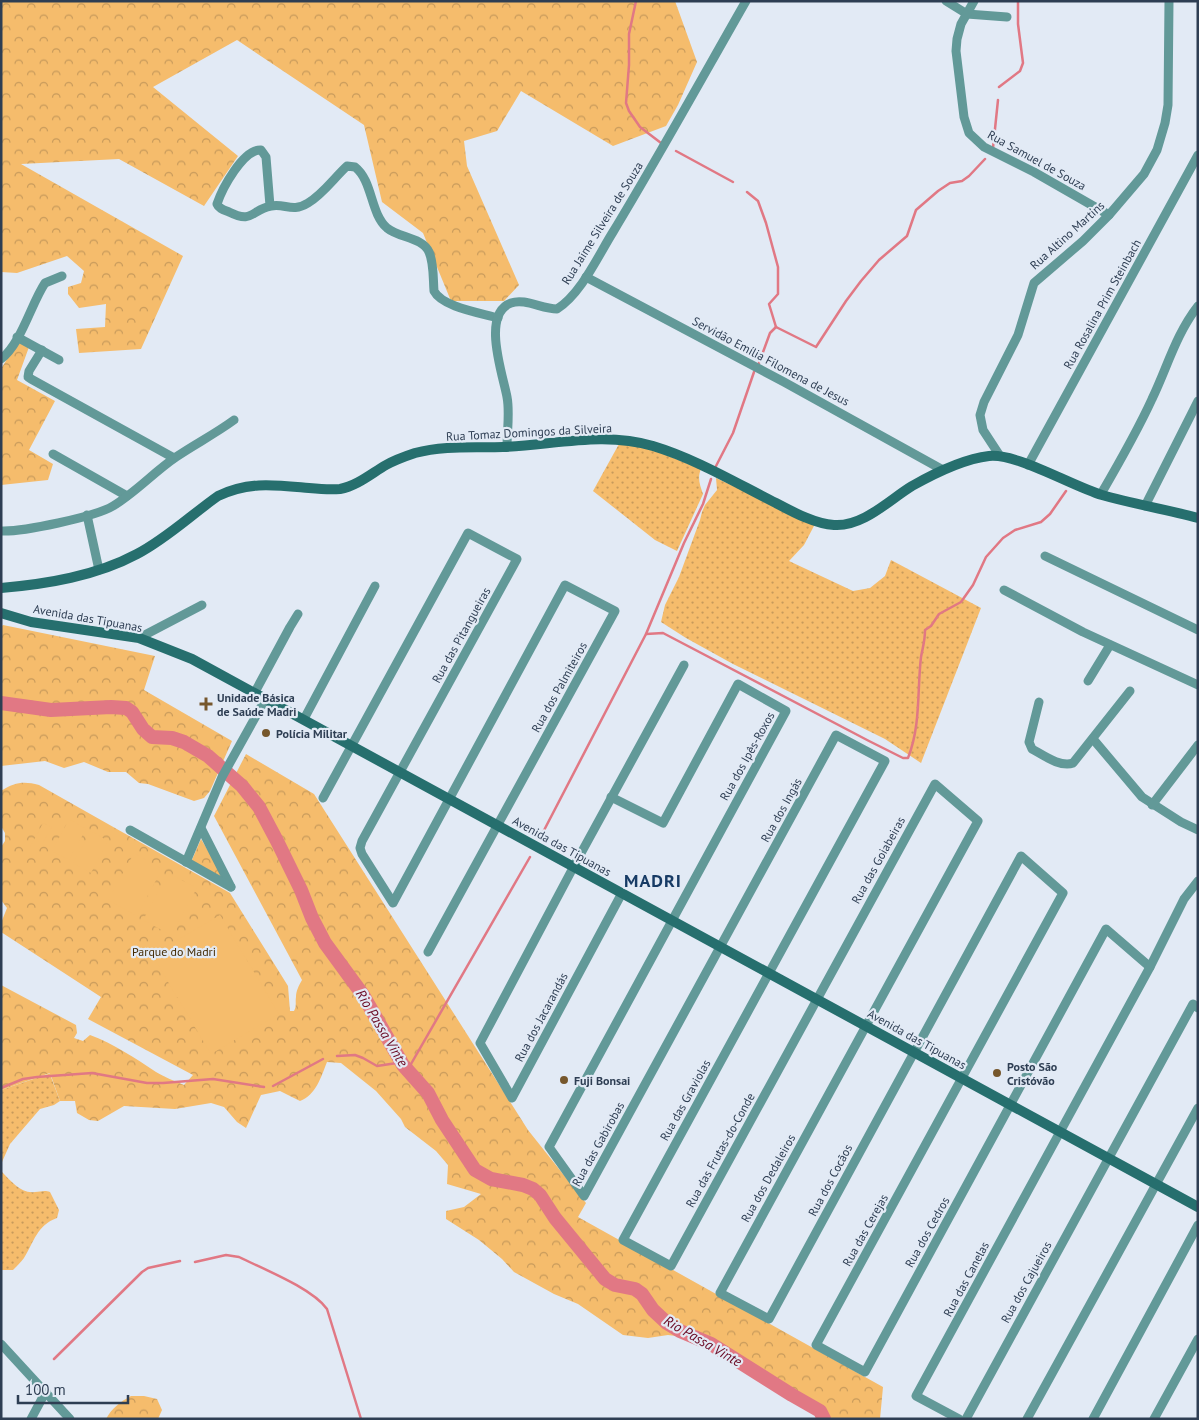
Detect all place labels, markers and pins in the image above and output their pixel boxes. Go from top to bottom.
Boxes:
place label: Unidade Básica de Saúde Madri [217,690,296,719]
marker: Unidade Básica de Saúde Madri [199,697,213,711]
place label: Polícia Militar [276,726,348,741]
marker: Polícia Militar [260,727,272,739]
place label: Posto São Cristóvão [1007,1059,1058,1088]
marker: Posto São Cristóvão [991,1067,1003,1079]
place label: Fuji Bonsai [574,1073,630,1088]
marker: Fuji Bonsai [558,1074,570,1086]

